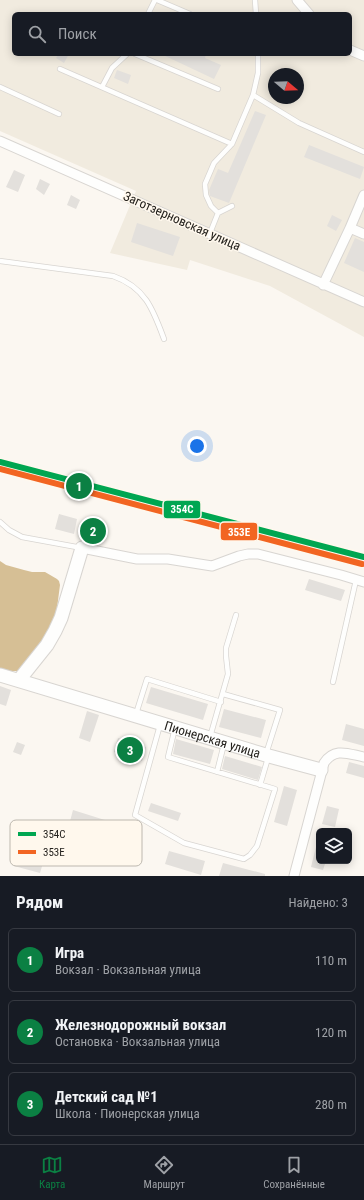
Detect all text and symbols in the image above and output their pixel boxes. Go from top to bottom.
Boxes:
search box [12,12,352,56]
icon: search [26,23,48,45]
text: Поиск [58,25,97,43]
north arrow [268,68,304,104]
street label: Заготзерновская улица [121,188,243,254]
your location [187,436,207,456]
pin: 1 [66,471,92,501]
line badge: 354С [163,500,201,519]
text: 354С [171,503,193,516]
pin: 2 [80,516,106,546]
line badge: 353Е [220,522,258,541]
text: 353Е [228,526,251,539]
street label: Пионерская улица [163,717,262,761]
pin: 3 [117,735,143,765]
legend [10,820,142,866]
text: 354С [43,828,66,841]
map controls [316,828,352,864]
button: layers [316,828,352,864]
text: 353Е [43,846,65,859]
text: Рядом [16,892,63,912]
text: Найдено: 3 [288,895,348,910]
text: Игра [55,944,84,962]
text: 1 [27,953,33,968]
text: 110 m [315,953,347,968]
text: Вокзал · Вокзальная улица [55,962,201,977]
text: Железнодорожный вокзал [55,1016,226,1034]
text: 2 [27,1025,33,1040]
text: 120 m [315,1025,347,1040]
text: Остановка · Вокзальная улица [55,1034,220,1049]
text: Детский сад №1 [55,1088,158,1106]
text: 3 [27,1097,33,1112]
text: 280 m [315,1097,347,1112]
text: Школа · Пионерская улица [55,1106,200,1121]
tab: Карта [39,1154,65,1191]
tab: Маршрут [144,1154,185,1191]
tab: Сохранённые [263,1154,325,1191]

